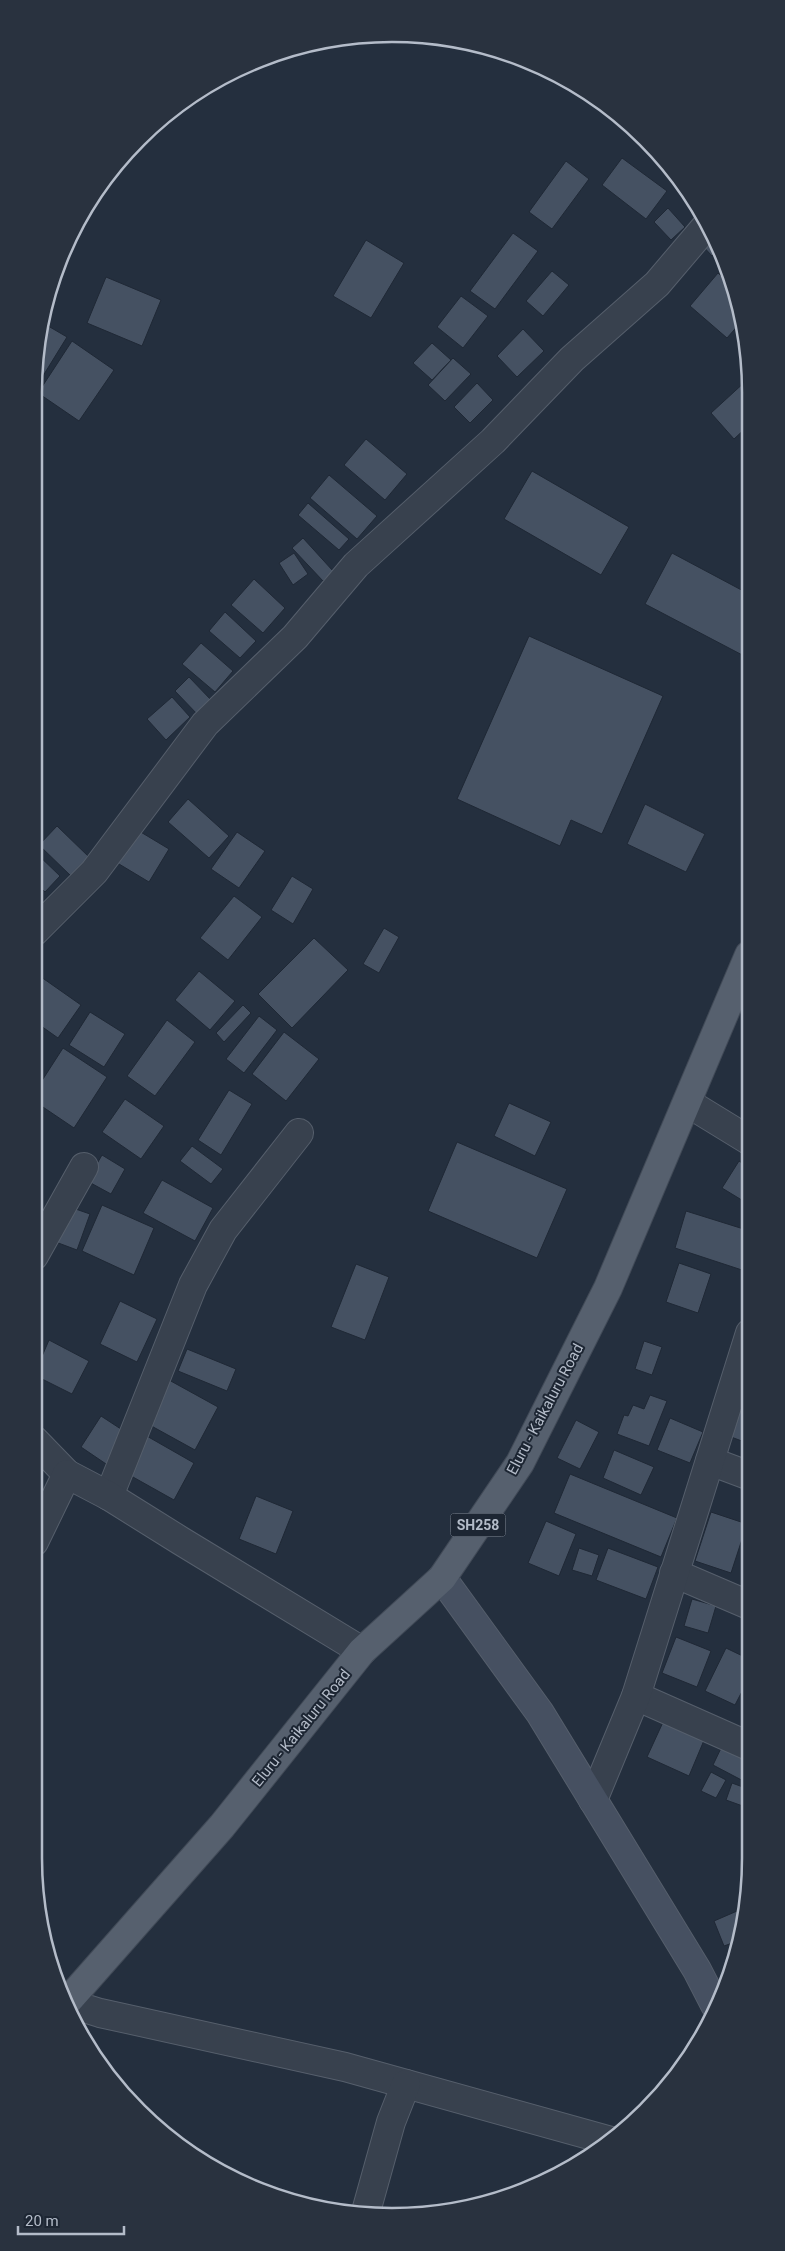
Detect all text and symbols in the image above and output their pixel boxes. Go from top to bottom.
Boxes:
street label: Eluru - Kaikaluru Road [503,1340,587,1478]
road number: SH258 [450,1514,506,1536]
street label: Eluru - Kaikaluru Road [248,1666,354,1790]
scale bar [18,2204,124,2236]
text: 20 m [25,2212,59,2230]

